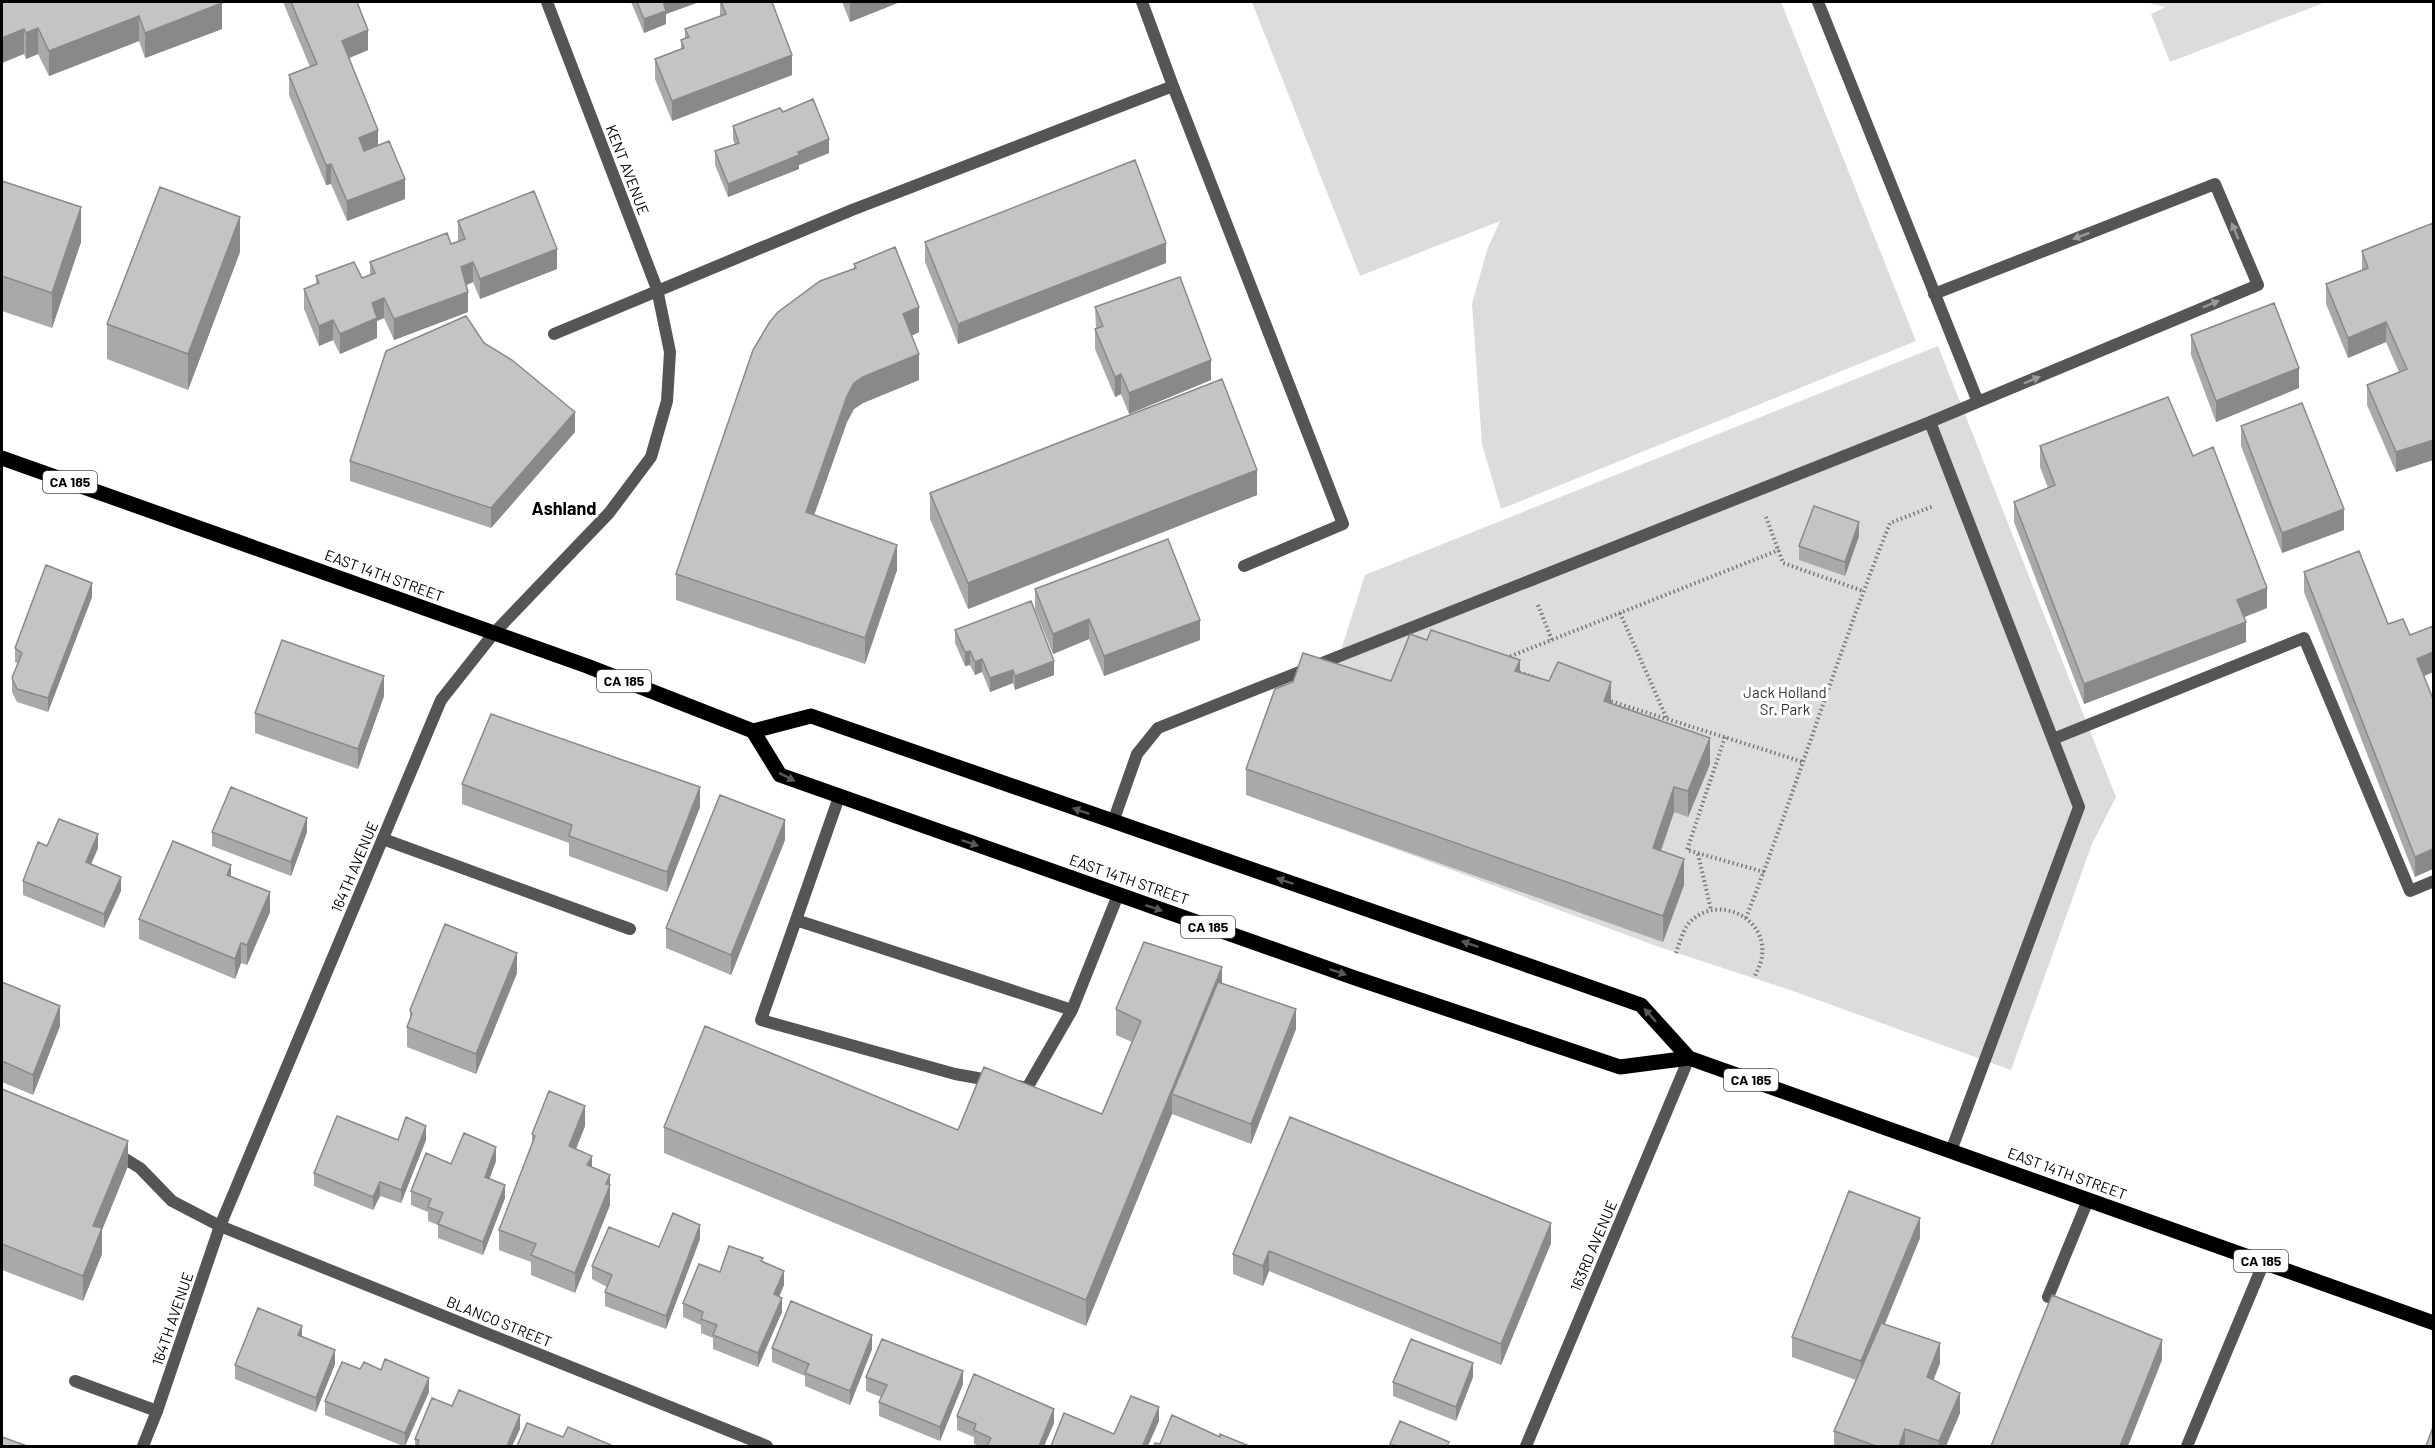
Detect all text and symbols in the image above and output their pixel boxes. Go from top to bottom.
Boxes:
street label: KENT AVENUE [603,122,653,217]
one-way arrow [2230,222,2239,240]
one-way arrow [2072,232,2090,242]
one-way arrow [2203,299,2221,309]
one-way arrow [2023,375,2041,385]
road number: CA 185 [43,471,97,493]
district label: Ashland [532,497,596,519]
street label: EAST 14TH STREET [322,545,446,605]
road number: CA 185 [597,670,651,692]
park label: Jack Holland Sr. Park [1743,683,1827,718]
one-way arrow [778,771,796,781]
one-way arrow [1072,806,1090,816]
street label: 164TH AVENUE [327,818,381,915]
one-way arrow [961,839,979,849]
street label: EAST 14TH STREET [1067,850,1192,908]
one-way arrow [1276,876,1294,886]
one-way arrow [1145,903,1163,913]
road number: CA 185 [1181,916,1235,938]
one-way arrow [1461,939,1479,949]
one-way arrow [1329,967,1347,977]
one-way arrow [1644,1008,1657,1023]
road number: CA 185 [1724,1069,1778,1091]
street label: EAST 14TH STREET [2005,1143,2129,1203]
street label: 163RD AVENUE [1566,1197,1620,1294]
road number: CA 185 [2234,1250,2288,1272]
street label: 164TH AVENUE [148,1270,196,1368]
street label: BLANCO STREET [444,1292,555,1350]

